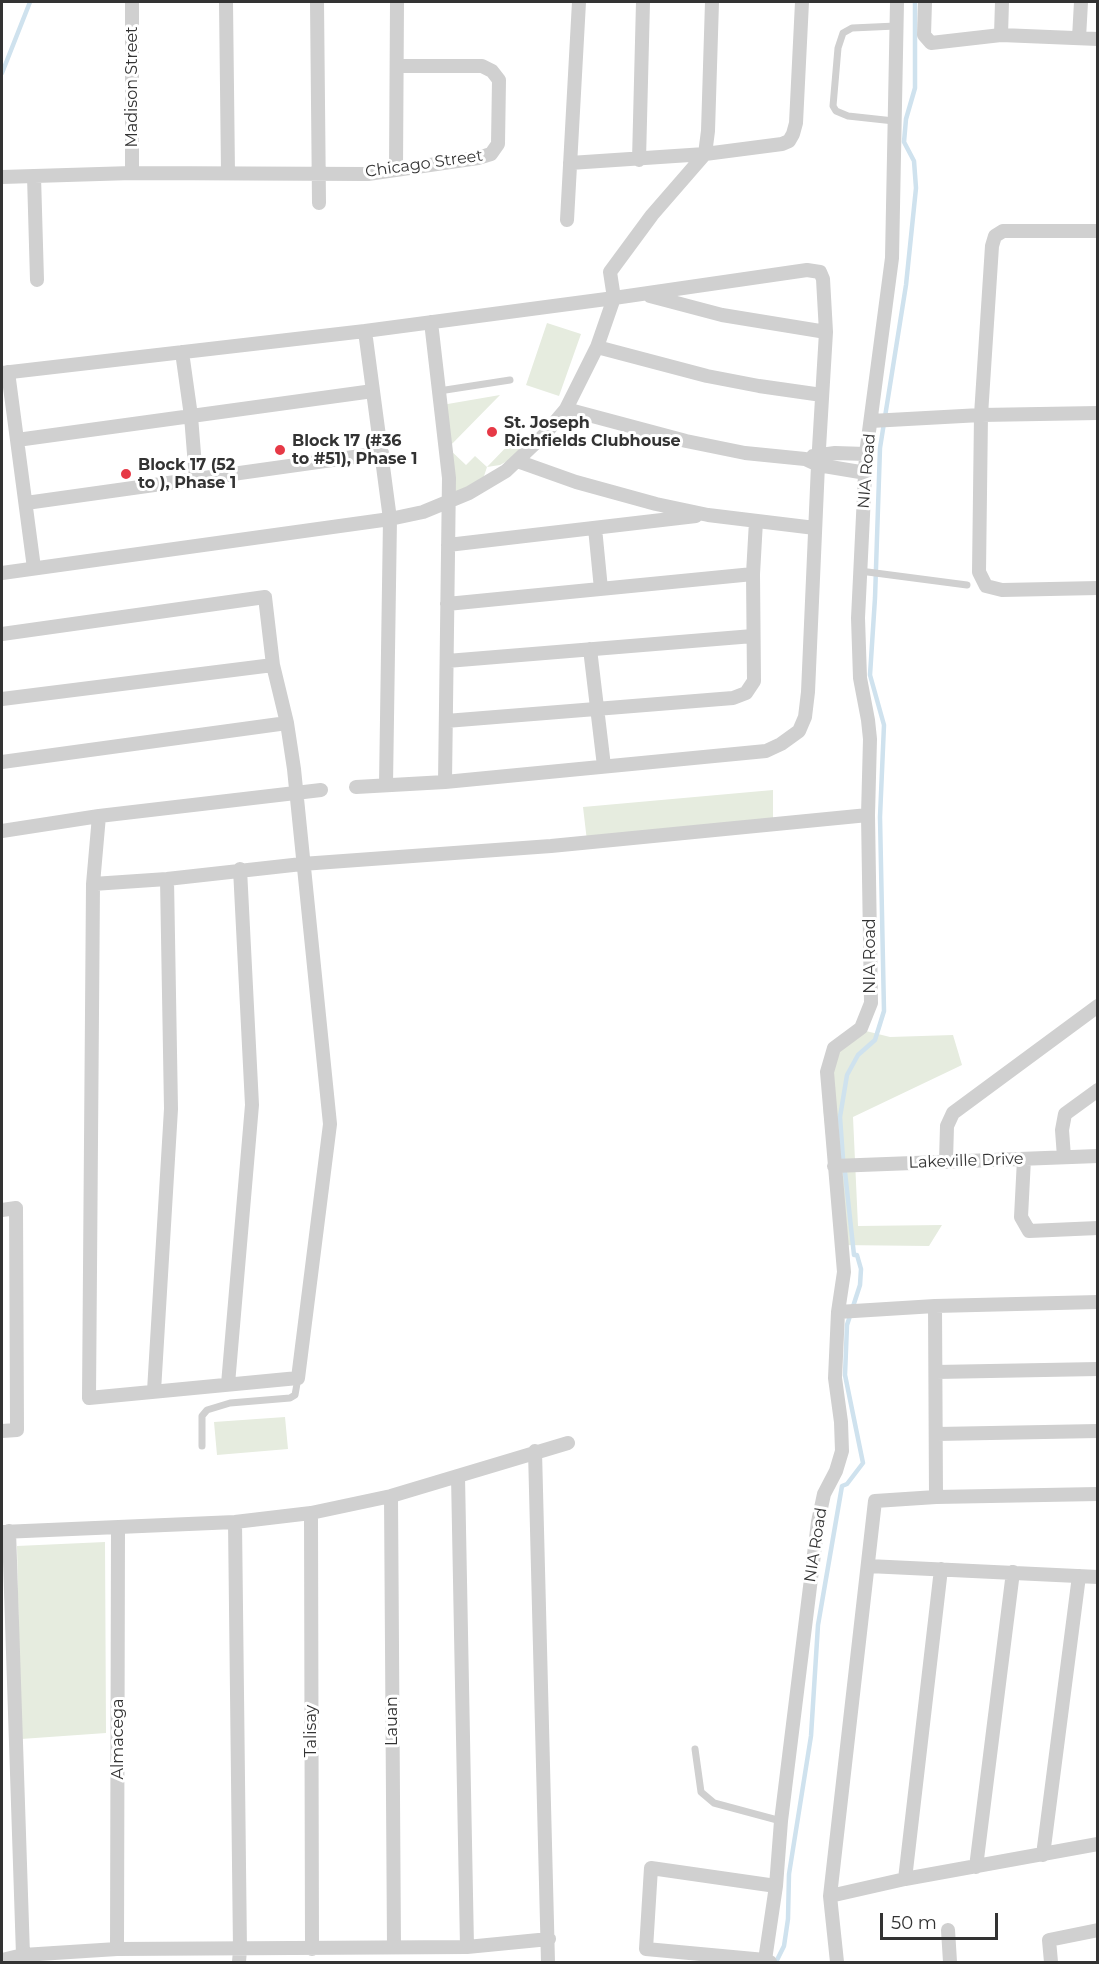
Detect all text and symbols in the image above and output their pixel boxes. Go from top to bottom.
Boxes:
street label: Madison Street [122,26,142,148]
street label: Chicago Street [364,146,484,182]
place label: St. Joseph Richfields Clubhouse [504,413,681,451]
marker: St. Joseph Richfields Clubhouse [485,425,499,439]
place label: Block 17 (#36 to #51), Phase 1 [292,431,417,469]
street label: NIA Road [854,433,880,509]
marker: Block 17 (#36 to #51), Phase 1 [273,443,287,457]
place label: Block 17 (52 to ), Phase 1 [138,455,236,493]
marker: Block 17 (52 to ), Phase 1 [119,467,133,481]
street label: NIA Road [860,918,880,994]
street label: Lakeville Drive [908,1149,1024,1173]
street label: NIA Road [801,1506,831,1584]
street label: Lauan [382,1696,402,1746]
street label: Almacega [108,1698,128,1780]
street label: Talisay [301,1705,321,1757]
scale bar [883,1901,1002,1939]
text: 50 m [891,1912,937,1934]

